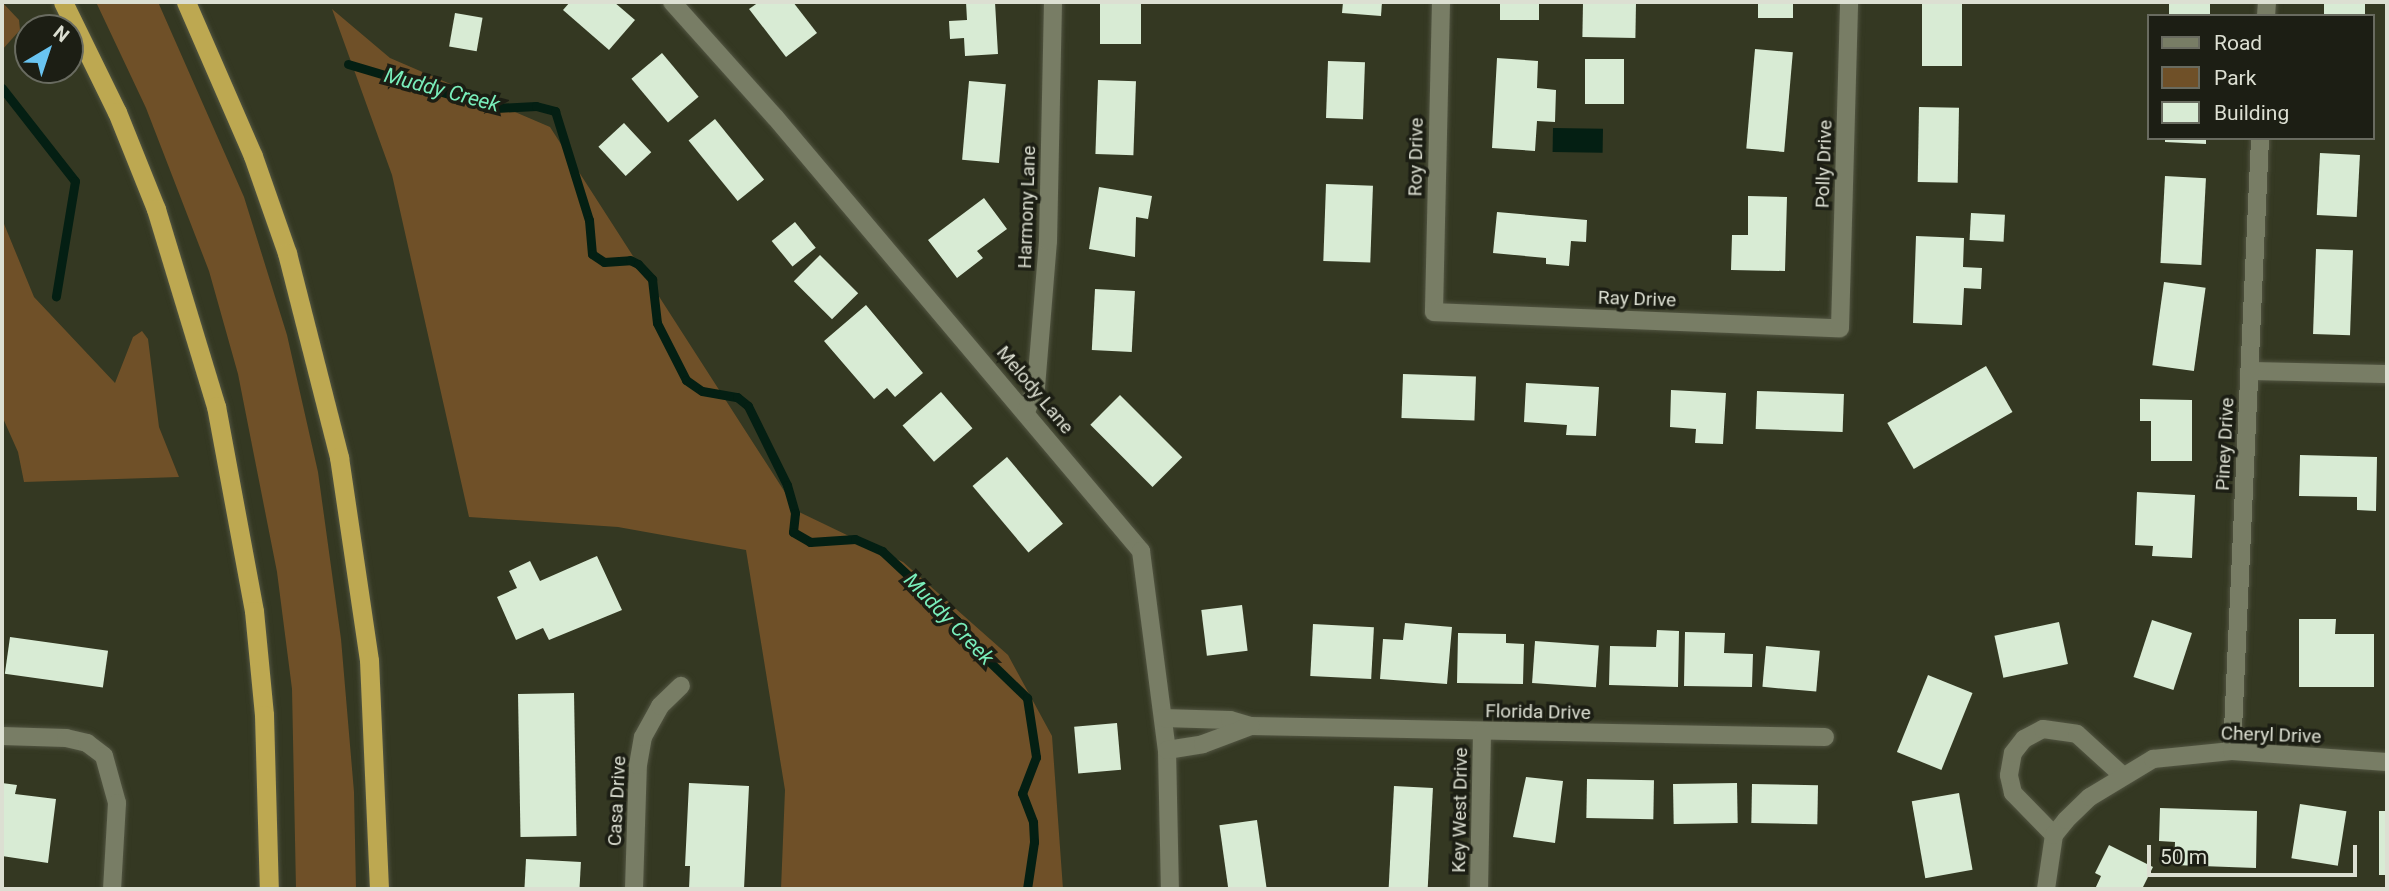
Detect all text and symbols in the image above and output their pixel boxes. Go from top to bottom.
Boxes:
north arrow [14,14,84,84]
legend [2148,14,2375,140]
text: N [49,21,74,47]
text: Road [2214,31,2262,55]
water label: Muddy Creek [381,62,503,118]
text: Park [2214,66,2256,90]
text: Building [2214,101,2289,125]
street label: Roy Drive [1404,117,1428,197]
street label: Polly Drive [1811,119,1837,209]
street label: Harmony Lane [1013,145,1041,269]
street label: Ray Drive [1597,286,1677,312]
street label: Melody Lane [992,341,1078,439]
street label: Piney Drive [2211,397,2239,491]
water label: Muddy Creek [899,568,999,670]
street label: Florida Drive [1485,700,1591,724]
street label: Cheryl Drive [2220,722,2322,748]
street label: Key West Drive [1448,747,1472,873]
street label: Casa Drive [603,755,631,847]
scale bar [2151,832,2361,876]
text: 50 m [2160,845,2207,869]

